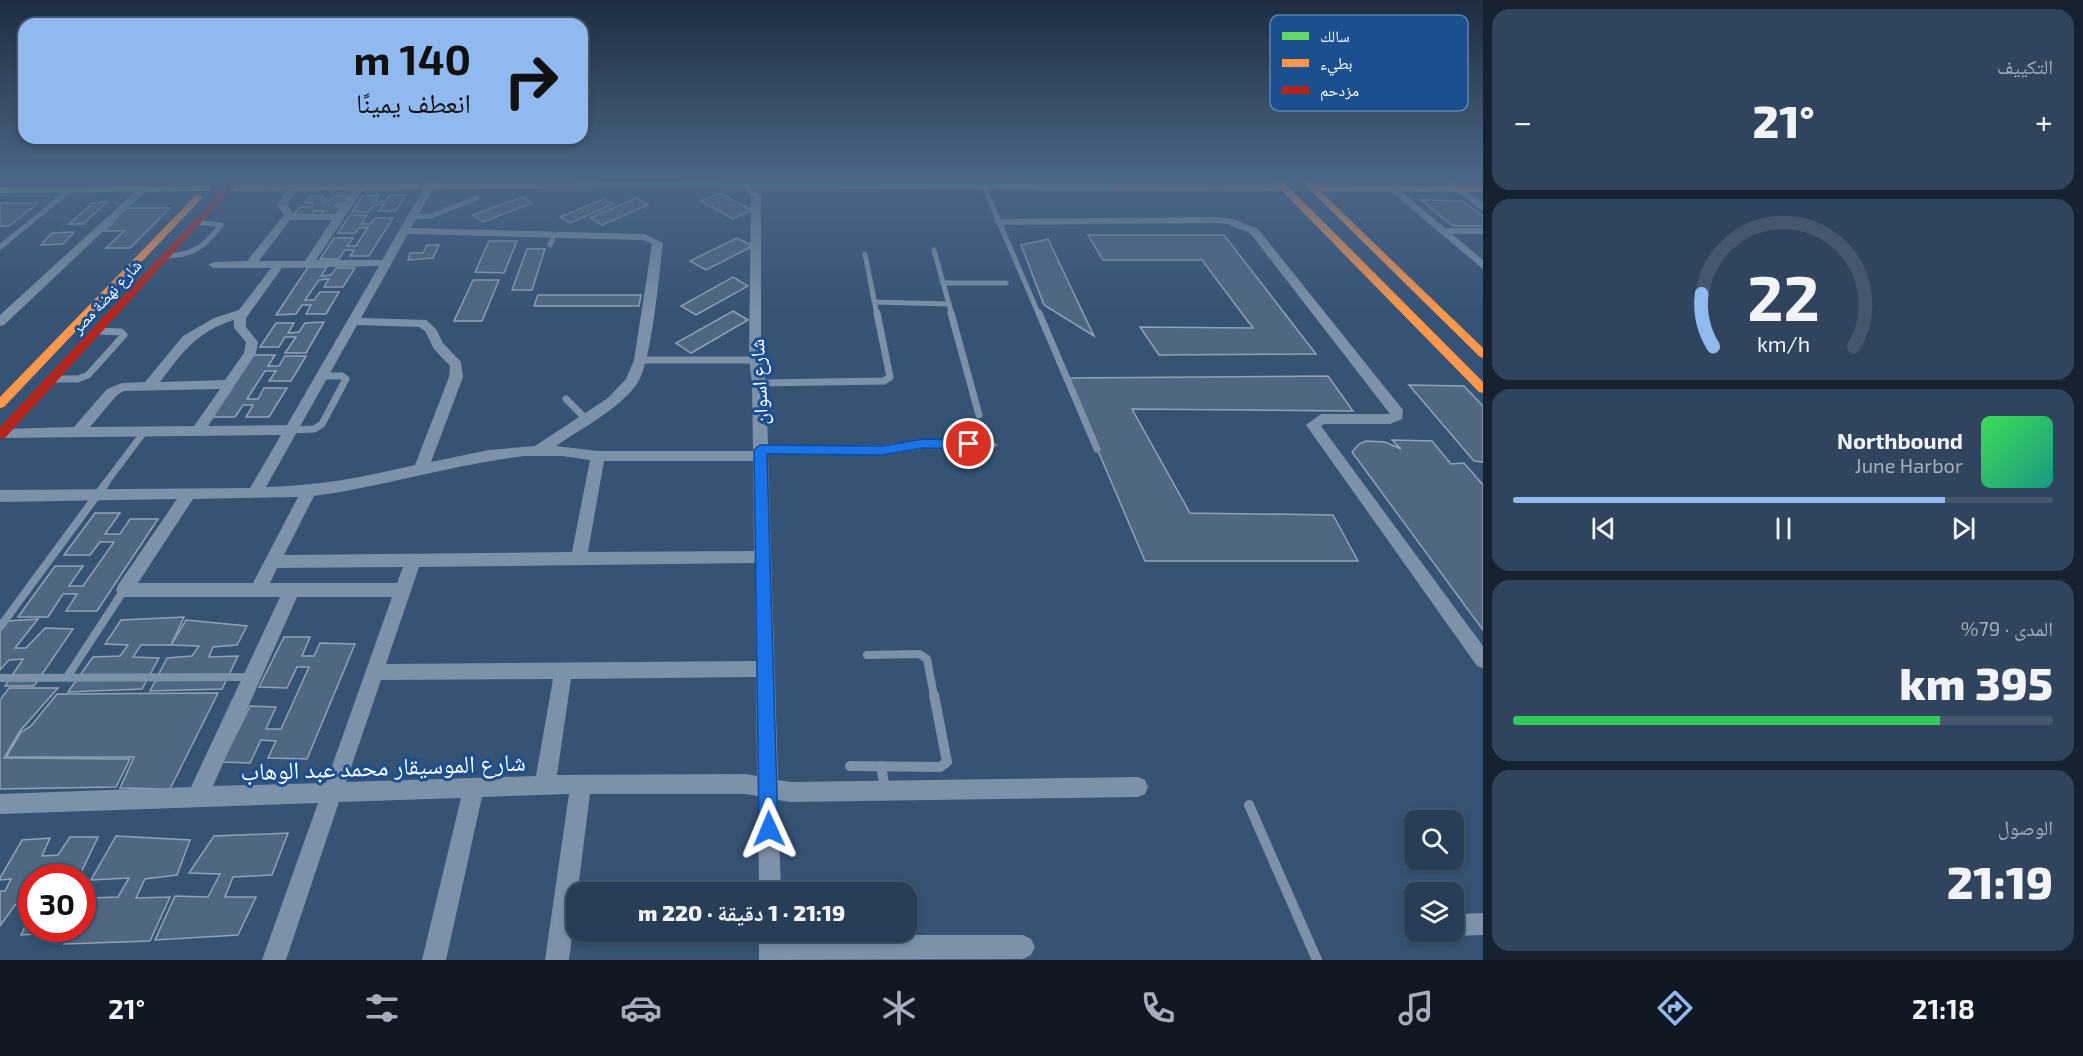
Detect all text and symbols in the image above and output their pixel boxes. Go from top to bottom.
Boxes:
legend [1270,15,1468,111]
text: سالك [1320,26,1350,45]
text: 140 m [354,33,471,83]
icon: right [492,42,570,120]
text: بطيء [1320,53,1352,76]
text: التكييف [1997,54,2053,78]
text: مزدحم [1320,80,1359,101]
text: انعطف يمينًا [356,86,471,118]
text: 21° [1753,93,1815,147]
text: − [1513,101,1532,141]
text: + [2035,101,2053,141]
street label: شارع نهضة مصر [66,255,146,339]
text: 22 [1747,259,1819,334]
text: km/h [1756,331,1810,356]
street label: شارع اسوان [744,338,774,426]
pin [943,418,994,469]
icon: arrive [952,427,985,460]
text: Northbound [1837,427,1963,453]
text: June Harbor [1855,453,1963,477]
icon: previous [1587,512,1620,545]
icon: pause [1767,512,1800,545]
icon: next [1947,512,1980,545]
text: المدى · 79% [1961,616,2053,640]
text: 395 km [1899,655,2053,709]
street label: شارع الموسيقار محمد عبد الوهاب [240,747,526,787]
position arrow [737,797,801,861]
map controls [1404,810,1464,942]
button: search [1404,810,1464,870]
text: الوصول [1998,815,2053,839]
text: 21:19 [1947,854,2053,908]
speed limit sign: 30 [18,864,96,942]
button: layers [1404,882,1464,942]
text: 21:19 · 1 دقيقة · 220 m [638,899,845,925]
icon: filters [361,987,403,1029]
icon: car [620,987,662,1029]
icon: climate [878,987,920,1029]
icon: phone [1137,987,1179,1029]
icon: music [1395,987,1437,1029]
icon: directions [1654,987,1696,1029]
text: 21° [108,992,145,1024]
text: 21:18 [1912,992,1975,1024]

